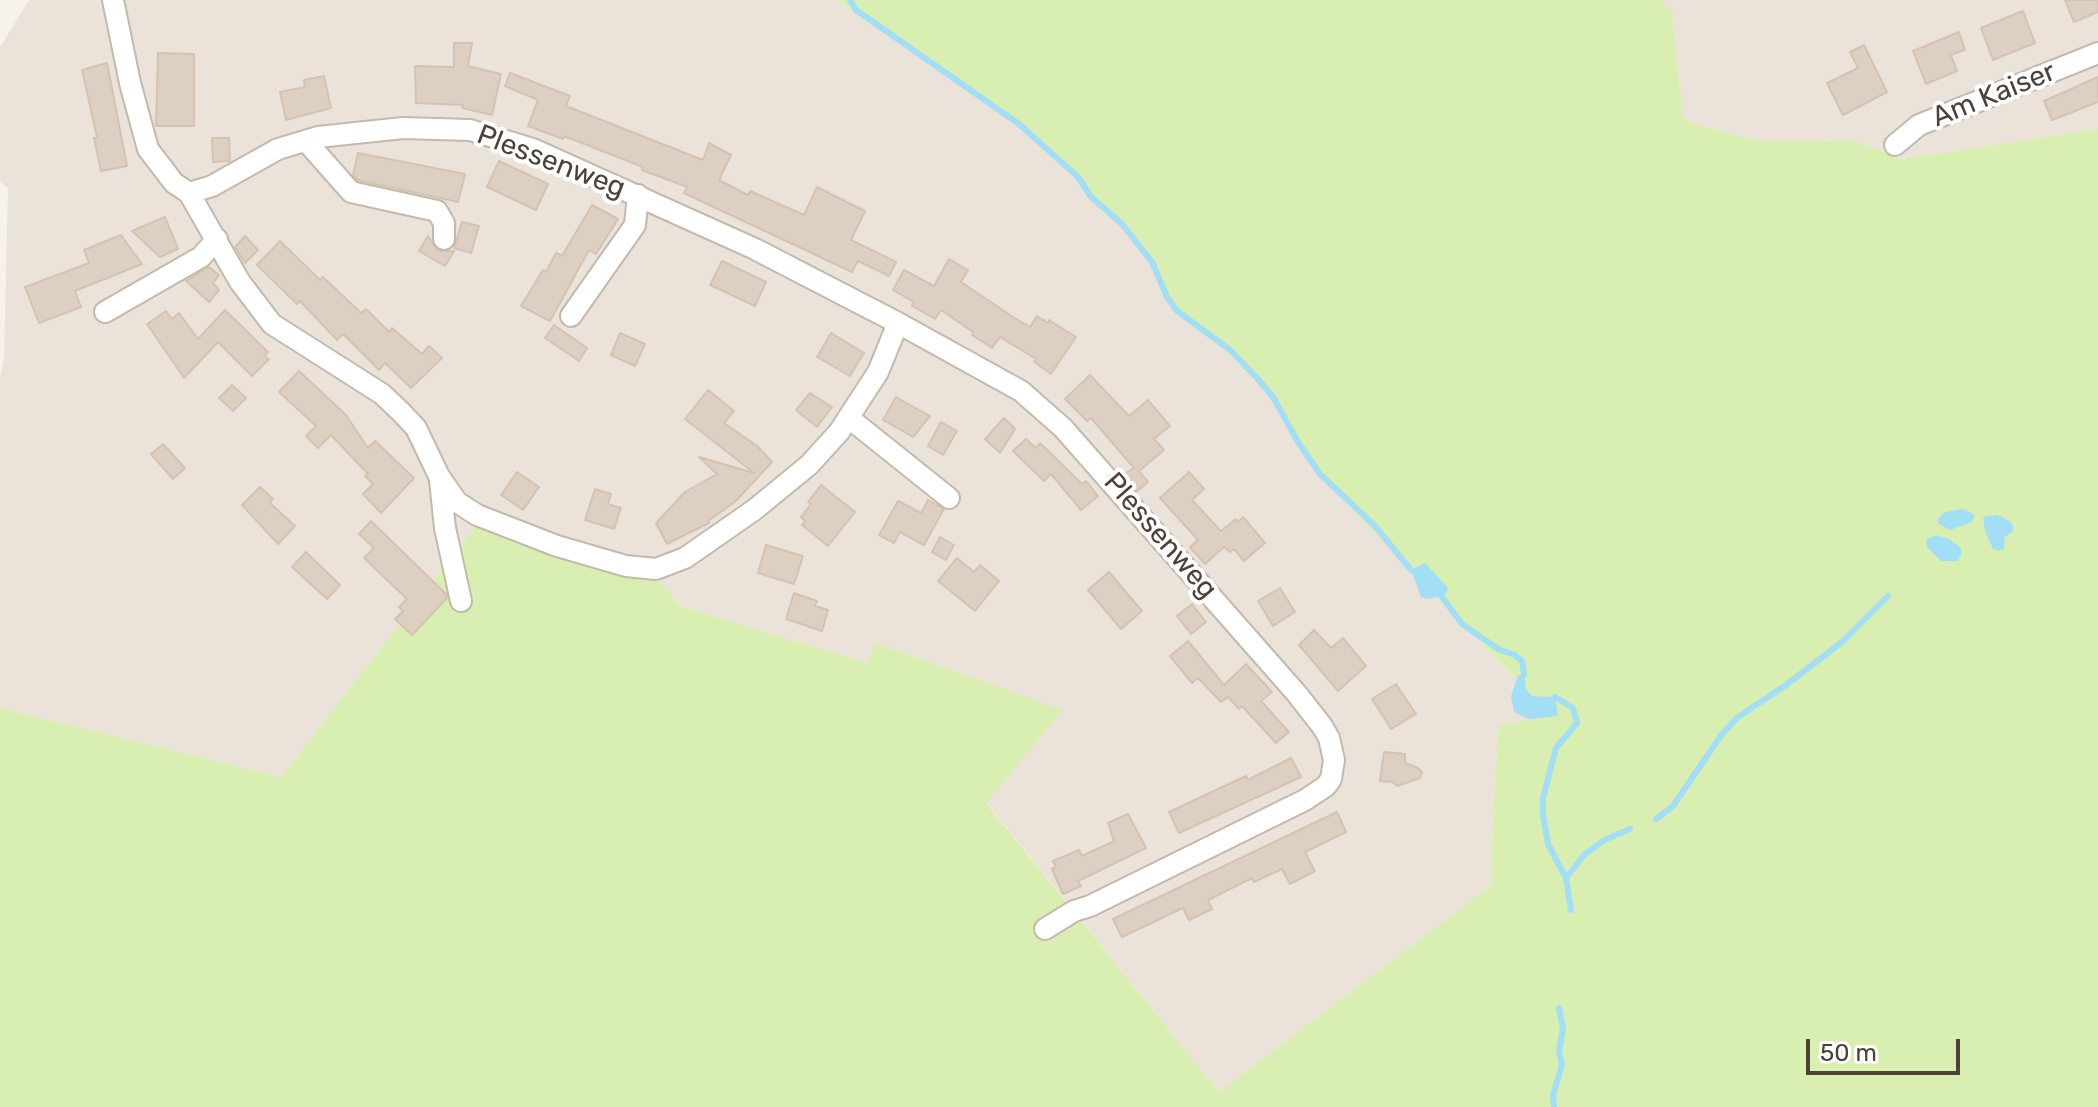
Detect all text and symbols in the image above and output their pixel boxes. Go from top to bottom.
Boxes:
street label: Am Kaiser [1927,55,2061,135]
street label: Plessenweg [472,118,630,206]
street label: Plessenweg [1096,466,1224,606]
scale bar [1810,1023,1964,1073]
text: 50 m [1820,1039,1877,1067]

